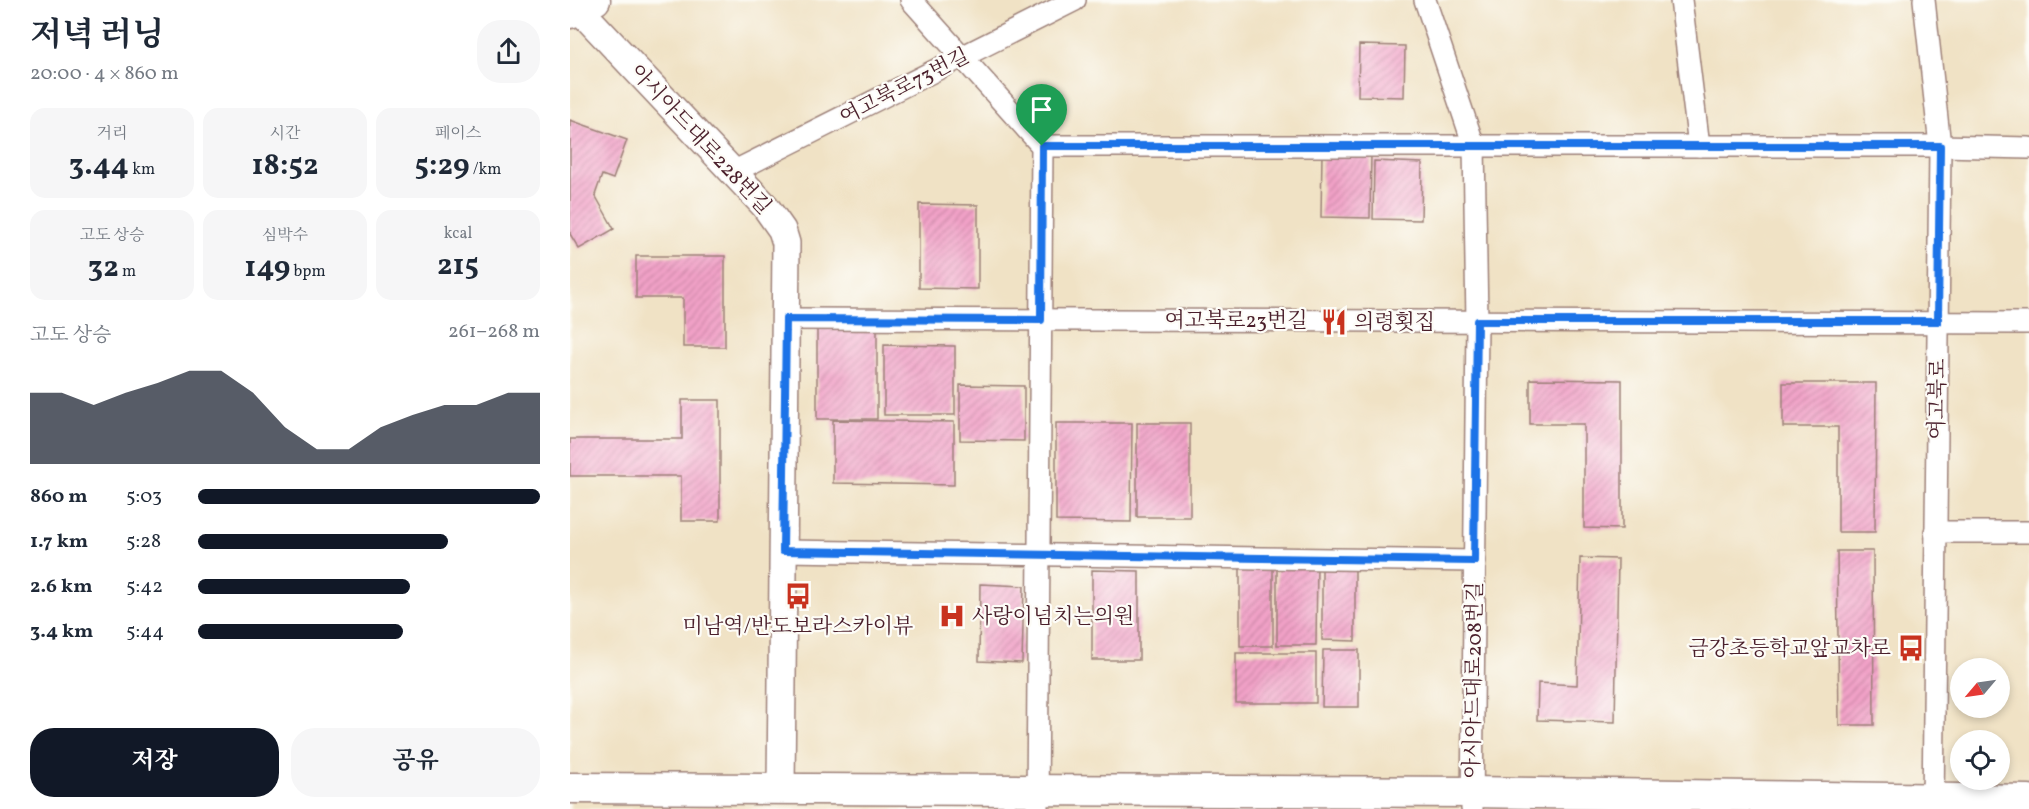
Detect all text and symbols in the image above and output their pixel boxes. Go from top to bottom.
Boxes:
text: 저녁 러닝 [30,14,164,60]
button: share [477,20,540,83]
street label: 여고북로73번길 [835,42,975,133]
street label: 아시아드대로228번길 [623,59,777,221]
text: 20:00 · 4 × 860 m [30,60,179,88]
pin [1016,84,1067,146]
icon: arrive [1025,93,1058,126]
text: 거리 [97,123,127,145]
text: 시간 [270,123,300,145]
text: 페이스 [435,123,481,145]
text: 3.44 [69,145,129,187]
text: 18:52 [252,145,318,187]
text: 5:29 [415,145,470,187]
text: km [129,159,155,181]
text: /km [470,159,501,181]
text: kcal [444,223,472,245]
text: 고도 상승 [79,225,145,247]
text: 심박수 [262,225,308,247]
text: 215 [437,245,479,287]
text: 32 [88,247,119,289]
text: 149 [244,247,290,289]
text: m [119,261,136,283]
text: bpm [290,261,326,283]
street label: 여고북로23번길 [1164,307,1308,336]
restaurant icon: 의령횟집 [1319,307,1349,337]
place label: 의령횟집 [1354,309,1435,338]
text: 261–268 m [448,318,540,346]
text: 고도 상승 [30,322,111,350]
street label: 여고북로 [1923,358,1954,440]
text: 860 m [30,483,88,511]
text: 5:03 [126,483,162,511]
text: 1.7 km [30,528,88,556]
text: 5:28 [126,528,161,556]
text: 2.6 km [30,573,93,601]
text: 5:42 [126,573,163,601]
bus stop icon: 미남역/반도보라스카이뷰 [783,581,813,611]
street label: 아시아드대로208번길 [1458,581,1491,779]
hospital icon: 사랑이넘치는의원 [937,601,967,631]
place label: 사랑이넘치는의원 [972,603,1134,632]
place label: 미남역/반도보라스카이뷰 [683,613,913,642]
text: 3.4 km [30,618,93,646]
text: 5:44 [126,618,164,646]
bus stop icon: 금강초등학교앞교차로 [1896,633,1926,663]
place label: 금강초등학교앞교차로 [1688,635,1891,664]
north arrow [1950,658,2010,718]
map controls [1950,658,2010,790]
button: 저장 [30,728,279,797]
button: 공유 [291,728,540,797]
button: locate [1950,730,2010,790]

